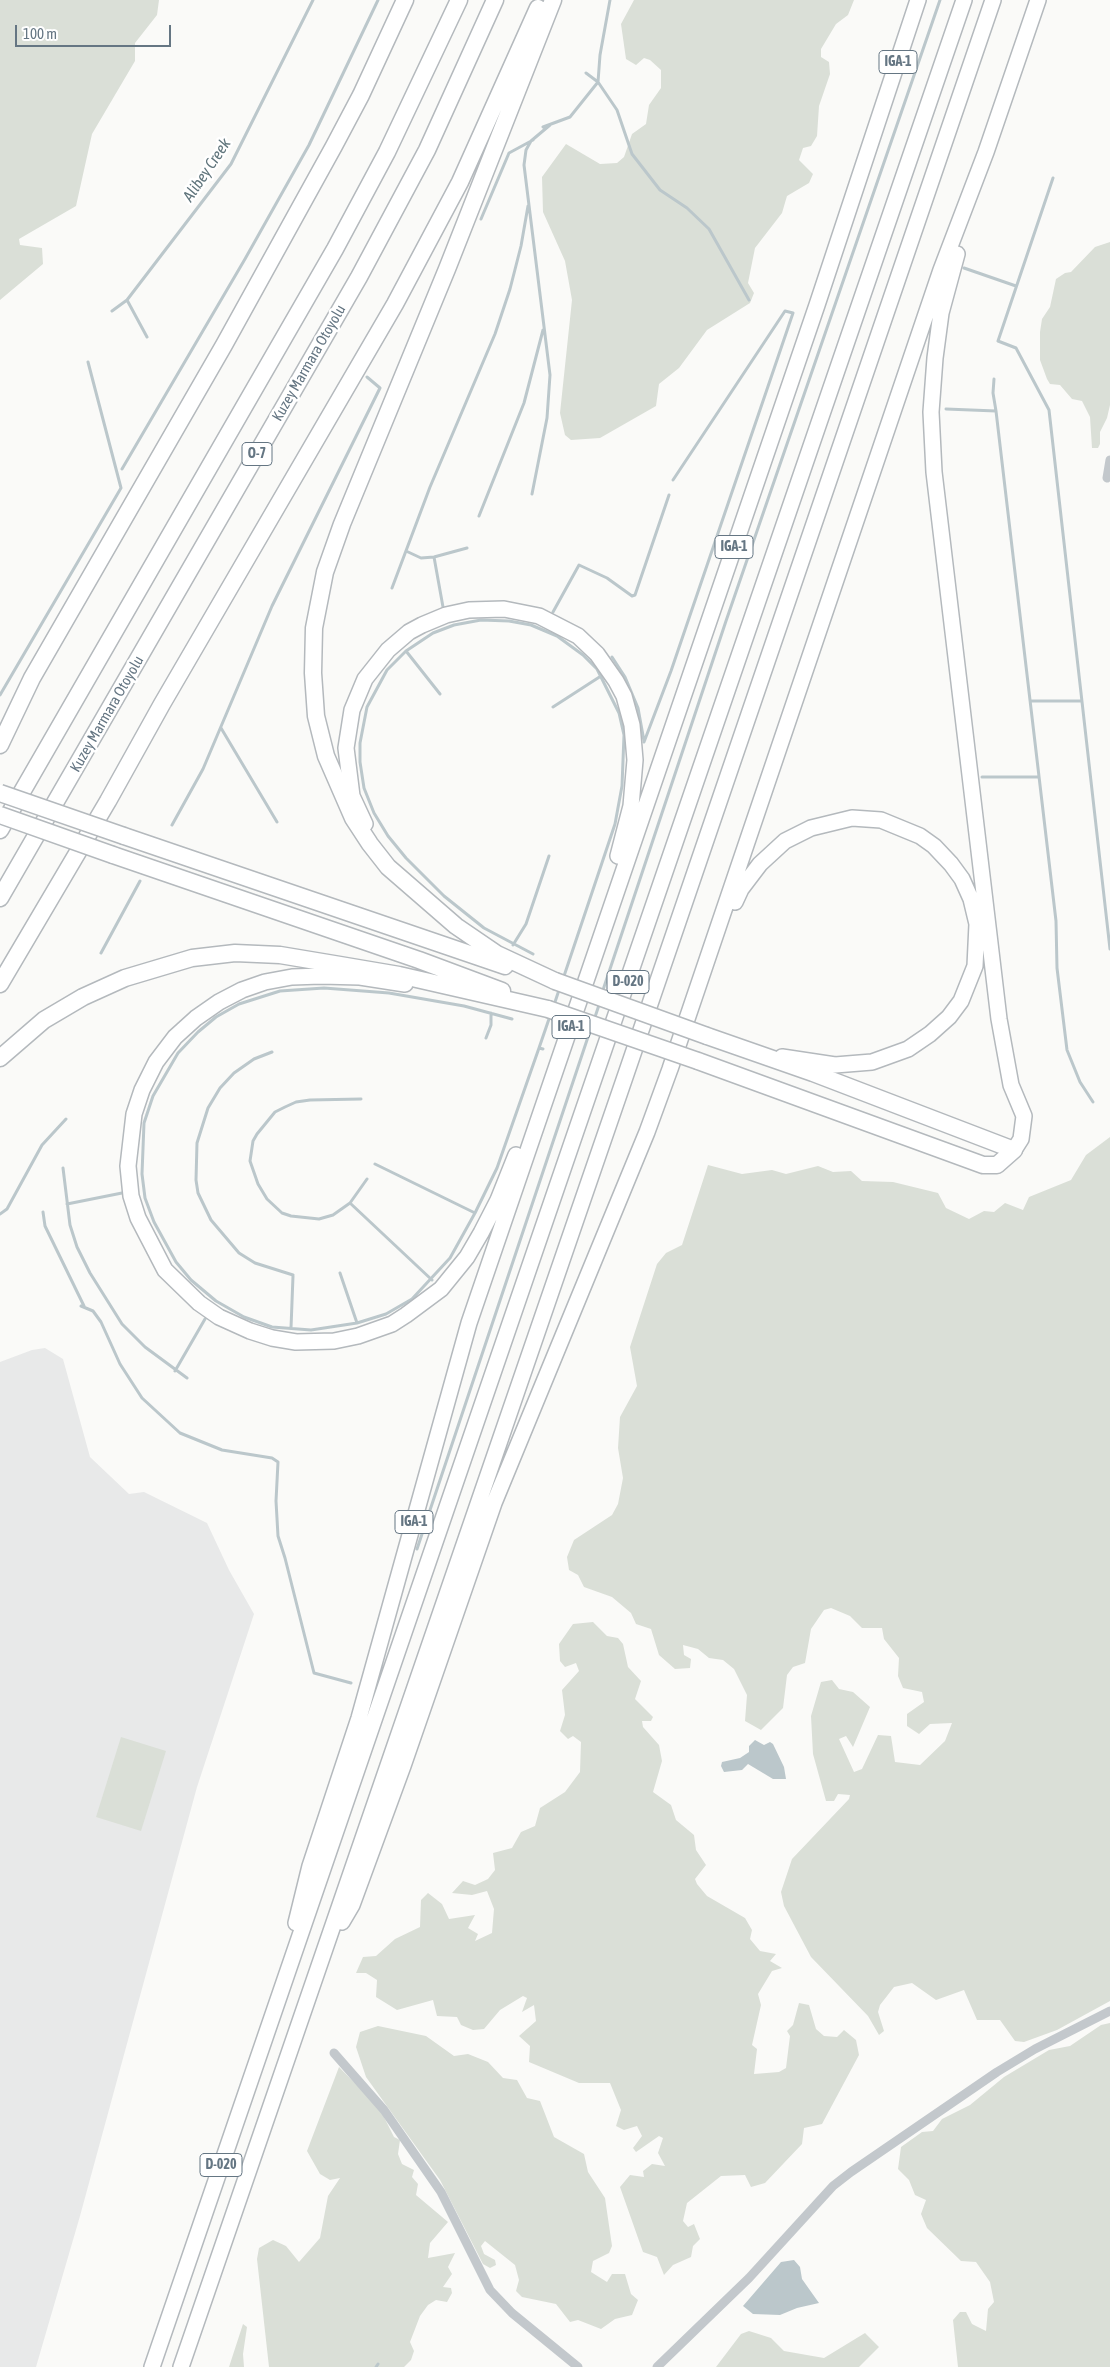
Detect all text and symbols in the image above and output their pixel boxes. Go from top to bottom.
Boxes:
scale bar [18,15,174,47]
text: 100 m [23,25,57,42]
road number: IGA-1 [879,51,917,74]
water label: Alibey Creek [179,135,235,205]
street label: Kuzey Marmara Otoyolu [268,302,350,424]
road number: O-7 [242,442,272,466]
road number: IGA-1 [715,536,753,558]
street label: Kuzey Marmara Otoyolu [66,653,148,775]
road number: D-020 [607,970,649,994]
road number: IGA-1 [552,1016,590,1038]
road number: IGA-1 [395,1510,433,1534]
road number: D-020 [200,2154,242,2176]

